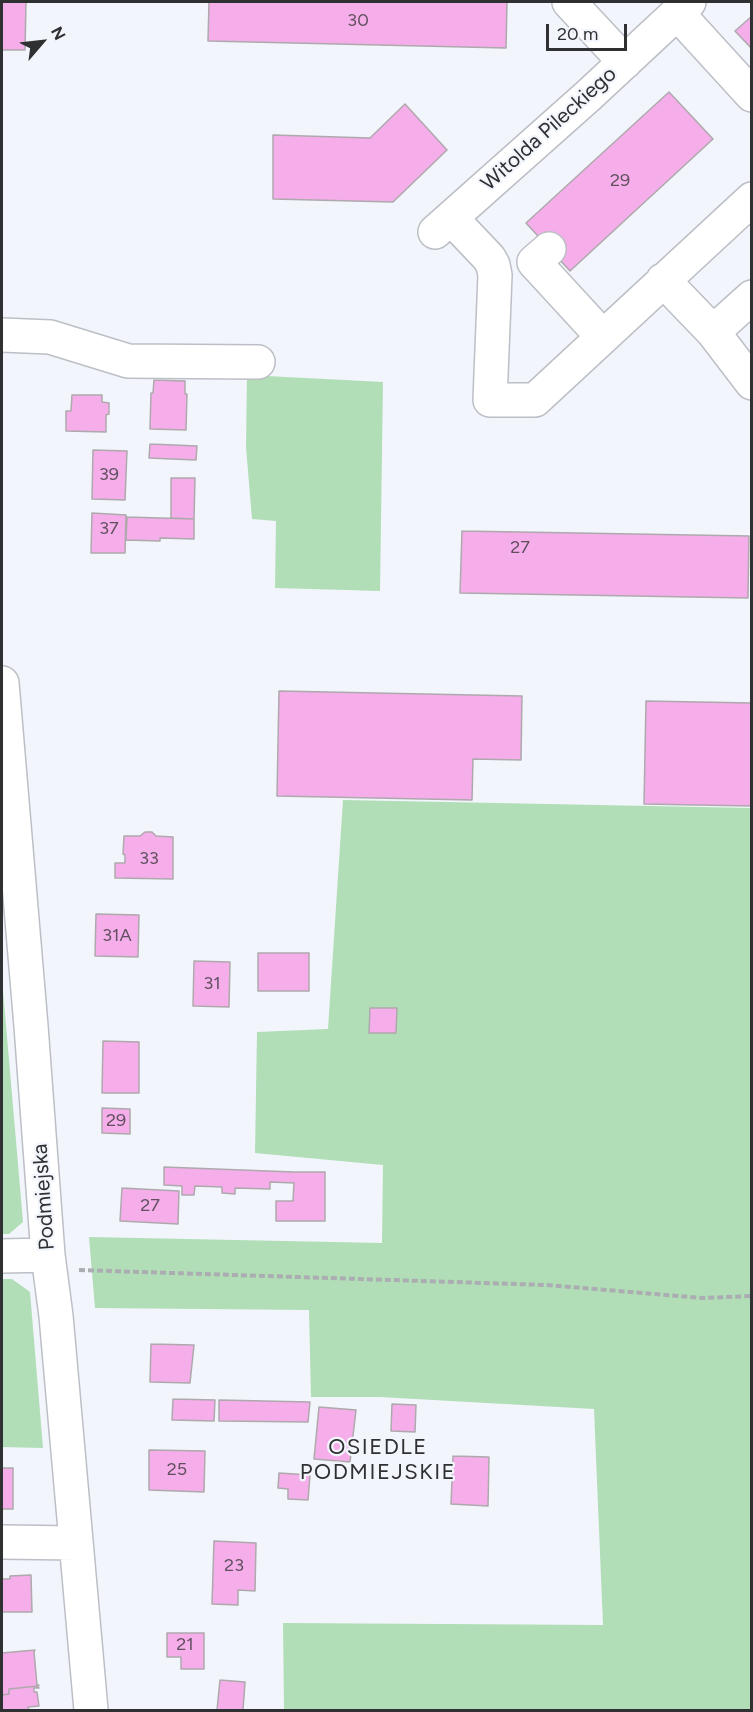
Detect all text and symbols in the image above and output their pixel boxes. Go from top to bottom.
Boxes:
house number: 30 [347,10,369,32]
north arrow [12,12,72,72]
scale bar [549,12,630,50]
text: N [47,23,70,43]
text: 20 m [557,23,598,45]
street label: Witolda Pileckiego [476,62,622,196]
house number: 29 [610,170,630,192]
house number: 39 [99,464,119,486]
house number: 37 [99,518,119,540]
house number: 27 [510,537,530,559]
house number: 33 [139,848,159,870]
house number: 31A [102,925,132,947]
house number: 31 [203,973,221,995]
house number: 29 [106,1110,126,1132]
street label: Podmiejska [28,1143,60,1251]
house number: 27 [140,1195,160,1217]
district label: OSIEDLE PODMIEJSKIE [300,1435,456,1486]
house number: 25 [167,1459,187,1481]
house number: 23 [224,1555,244,1577]
house number: 21 [176,1634,194,1656]

